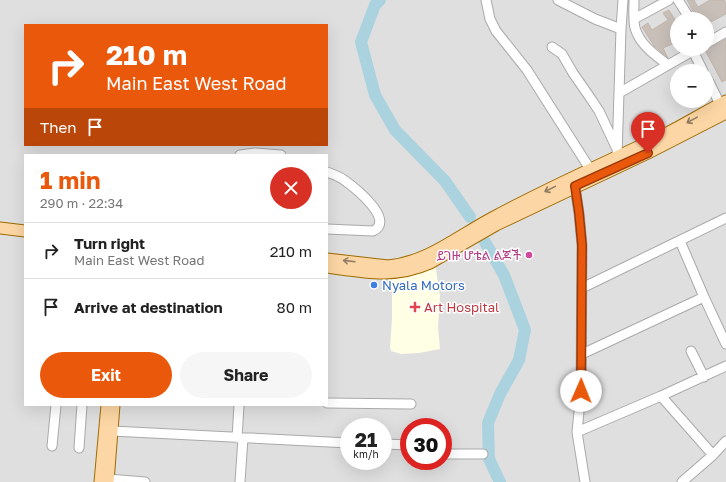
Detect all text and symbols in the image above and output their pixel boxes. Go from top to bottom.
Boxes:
map controls [670,12,714,108]
button: + [670,12,714,56]
text: 210 m [106,38,187,71]
icon: right [40,40,92,92]
button: − [670,64,714,108]
text: Main East West Road [106,72,287,94]
pin [631,112,665,153]
icon: arrive [84,116,106,138]
one-way arrow [686,116,698,124]
text: Then [40,118,76,136]
icon: arrive [637,118,659,140]
text: 1 min [40,165,100,194]
button: close [270,167,312,209]
one-way arrow [544,186,556,193]
text: 290 m · 22:34 [40,195,123,211]
text: Turn right [74,234,145,252]
icon: right [40,240,62,262]
text: 210 m [270,242,312,260]
place label: ይገዙ ሆቴል ልጆች [437,247,521,263]
marker: ይገዙ ሆቴል ልጆች [524,250,534,260]
text: Main East West Road [74,252,204,268]
one-way arrow [342,257,355,265]
place label: Nyala Motors [382,277,465,293]
marker: Nyala Motors [369,280,379,290]
icon: arrive [40,296,62,318]
text: Arrive at destination [74,298,223,316]
text: 80 m [277,298,312,316]
place label: Art Hospital [424,299,499,315]
marker: Art Hospital [409,301,421,313]
button: Exit [40,352,172,398]
button: Share [180,352,312,398]
position arrow [560,370,602,412]
speed limit sign: 30 [400,418,452,470]
text: 21 [355,427,377,451]
text: km/h [353,448,379,460]

